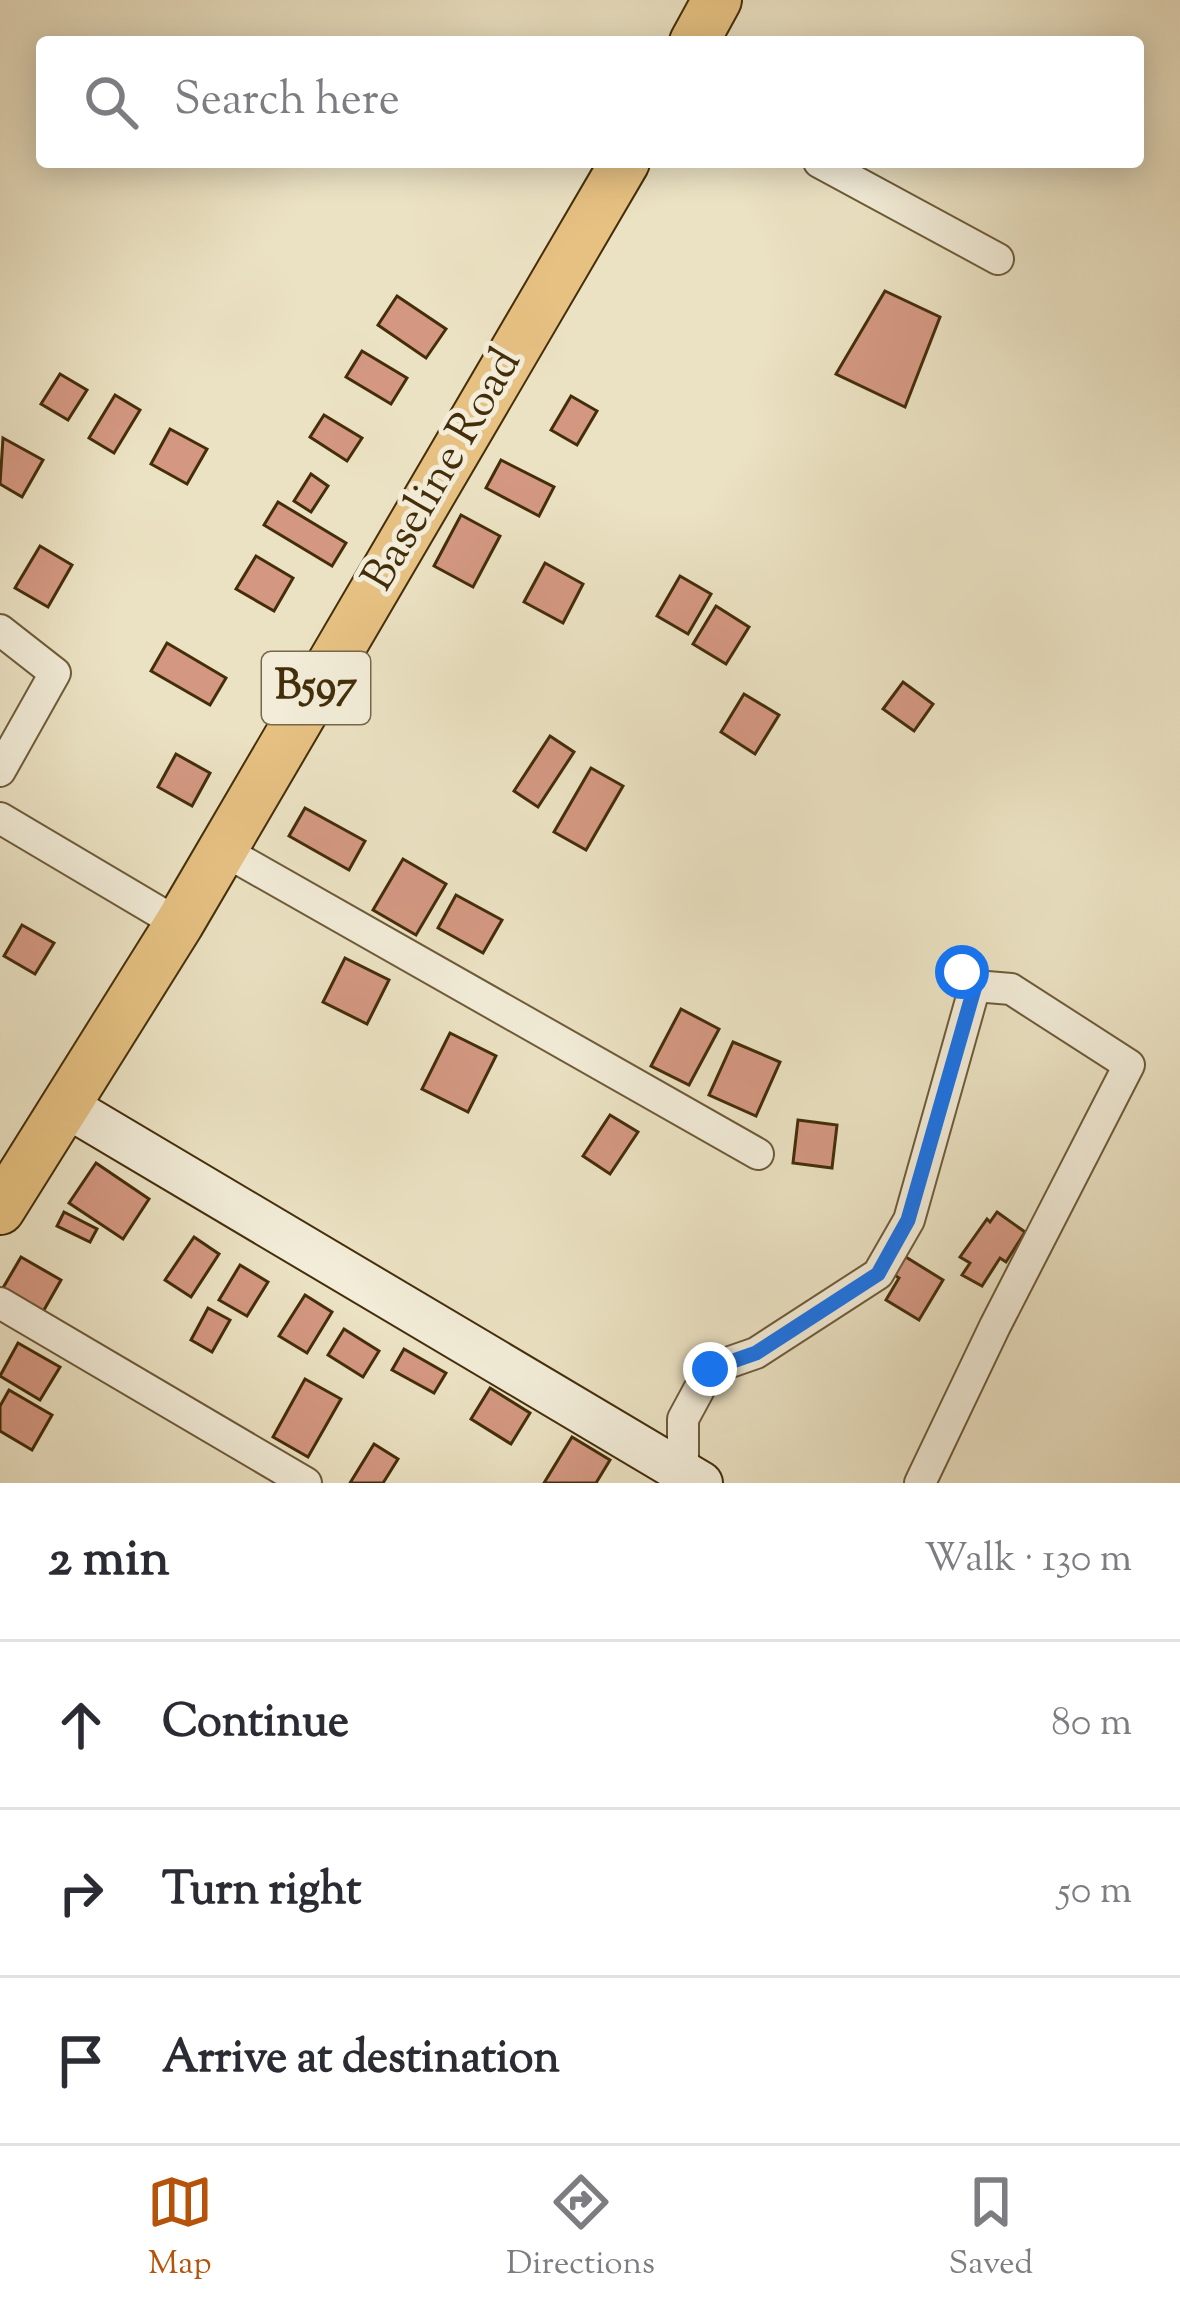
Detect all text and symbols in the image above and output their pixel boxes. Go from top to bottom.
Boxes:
search box [36,36,1144,168]
icon: search [78,69,144,135]
text: Search here [174,70,400,135]
street label: Baseline Road [348,338,540,604]
road number: B597 [262,652,370,724]
route start [935,945,989,999]
route end [683,1342,737,1396]
text: 2 min [48,1525,170,1598]
text: Walk · 130 m [924,1533,1132,1589]
icon: ahead [48,1692,114,1758]
text: Continue [162,1692,349,1757]
text: 80 m [1051,1697,1132,1753]
icon: right [48,1860,114,1926]
text: Turn right [162,1860,361,1925]
text: 50 m [1057,1865,1132,1921]
icon: arrive [48,2028,114,2094]
text: Arrive at destination [162,2028,560,2093]
tab: Map [147,2169,213,2289]
tab: Directions [506,2169,655,2289]
tab: Saved [949,2169,1033,2289]

